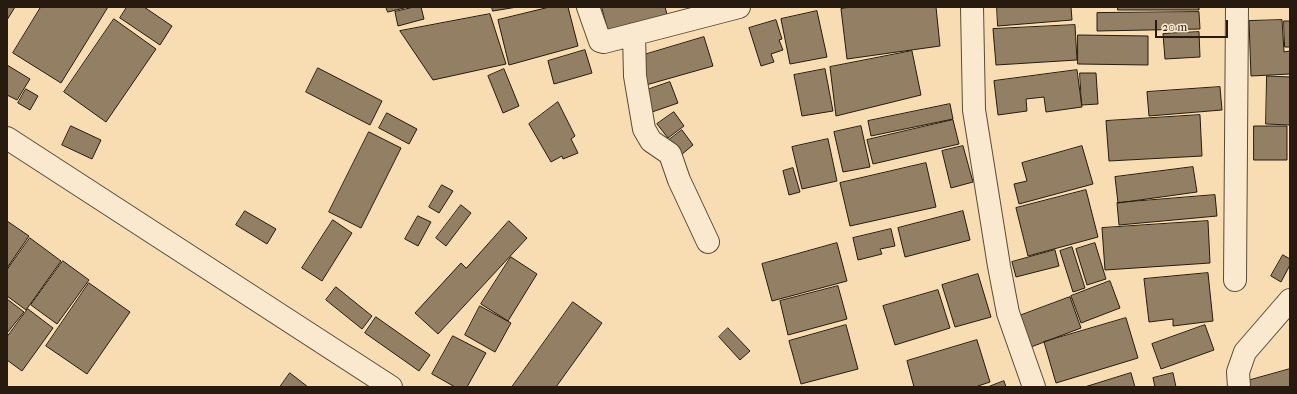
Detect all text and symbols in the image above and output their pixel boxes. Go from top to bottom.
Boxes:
scale bar [1157,12,1230,38]
text: 20 m [1162,20,1187,34]

